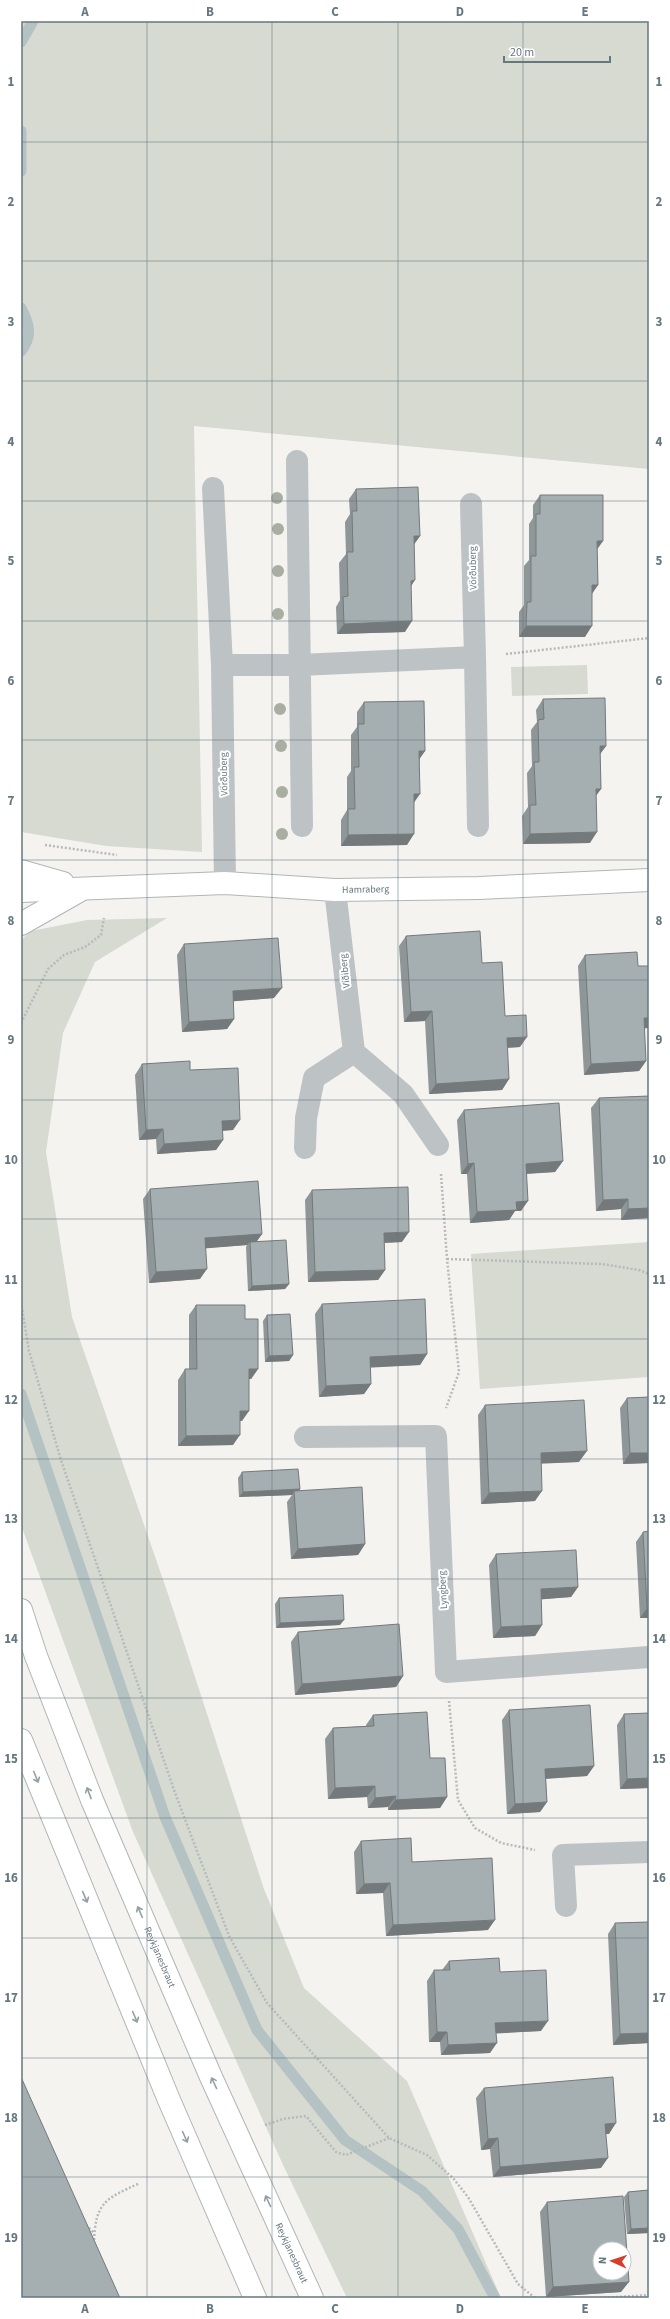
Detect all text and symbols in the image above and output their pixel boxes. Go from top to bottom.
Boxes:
text: A [80,3,89,21]
text: B [206,3,214,21]
text: C [331,3,339,21]
text: D [456,3,464,21]
text: E [581,3,589,21]
scale bar [504,38,610,64]
text: 20 m [510,44,534,61]
text: 1 [8,73,15,91]
text: 1 [656,73,663,91]
text: 2 [8,193,15,211]
text: 2 [656,193,663,211]
text: 3 [8,313,15,331]
text: 3 [656,313,663,331]
text: 4 [8,433,15,451]
text: 4 [656,433,663,451]
street label: Vörðuberg [466,546,480,590]
text: 5 [8,552,15,570]
text: 5 [656,552,663,570]
text: 6 [8,672,15,690]
text: 6 [656,672,663,690]
street label: Vörðuberg [217,752,231,796]
text: 7 [8,792,15,810]
text: 7 [656,792,663,810]
street label: Hamraberg [342,882,389,897]
text: 8 [8,912,15,930]
text: 8 [656,912,663,930]
street label: Víðiberg [336,953,354,989]
text: 9 [8,1031,15,1049]
text: 9 [656,1031,663,1049]
text: 10 [4,1151,18,1169]
text: 10 [652,1151,666,1169]
text: 11 [4,1271,18,1289]
text: 11 [652,1271,666,1289]
text: 12 [4,1391,18,1409]
text: 12 [652,1391,666,1409]
text: 13 [4,1510,18,1528]
text: 13 [652,1510,666,1528]
street label: Lyngberg [435,1570,451,1610]
text: 14 [4,1630,18,1648]
text: 14 [652,1630,666,1648]
text: 15 [4,1750,18,1768]
text: 15 [652,1750,666,1768]
one-way arrow [32,1770,40,1782]
one-way arrow [85,1787,93,1799]
text: 16 [4,1869,18,1887]
text: 16 [652,1869,666,1887]
one-way arrow [82,1890,89,1902]
one-way arrow [136,1907,143,1919]
street label: Reykjanesbraut [140,1925,179,1990]
text: 17 [4,1989,18,2007]
text: 17 [652,1989,666,2007]
one-way arrow [132,2010,139,2022]
one-way arrow [210,2078,217,2090]
text: 18 [4,2109,18,2127]
text: 18 [652,2109,666,2127]
one-way arrow [182,2130,190,2142]
one-way arrow [264,2196,271,2208]
street label: Reykjanesbraut [272,2221,312,2286]
text: 19 [4,2229,18,2247]
text: 19 [652,2229,666,2247]
north arrow [592,2241,632,2281]
text: N [595,2256,610,2265]
text: A [80,2300,89,2318]
text: B [206,2300,214,2318]
text: C [331,2300,339,2318]
text: D [456,2300,464,2318]
text: E [581,2300,589,2318]

